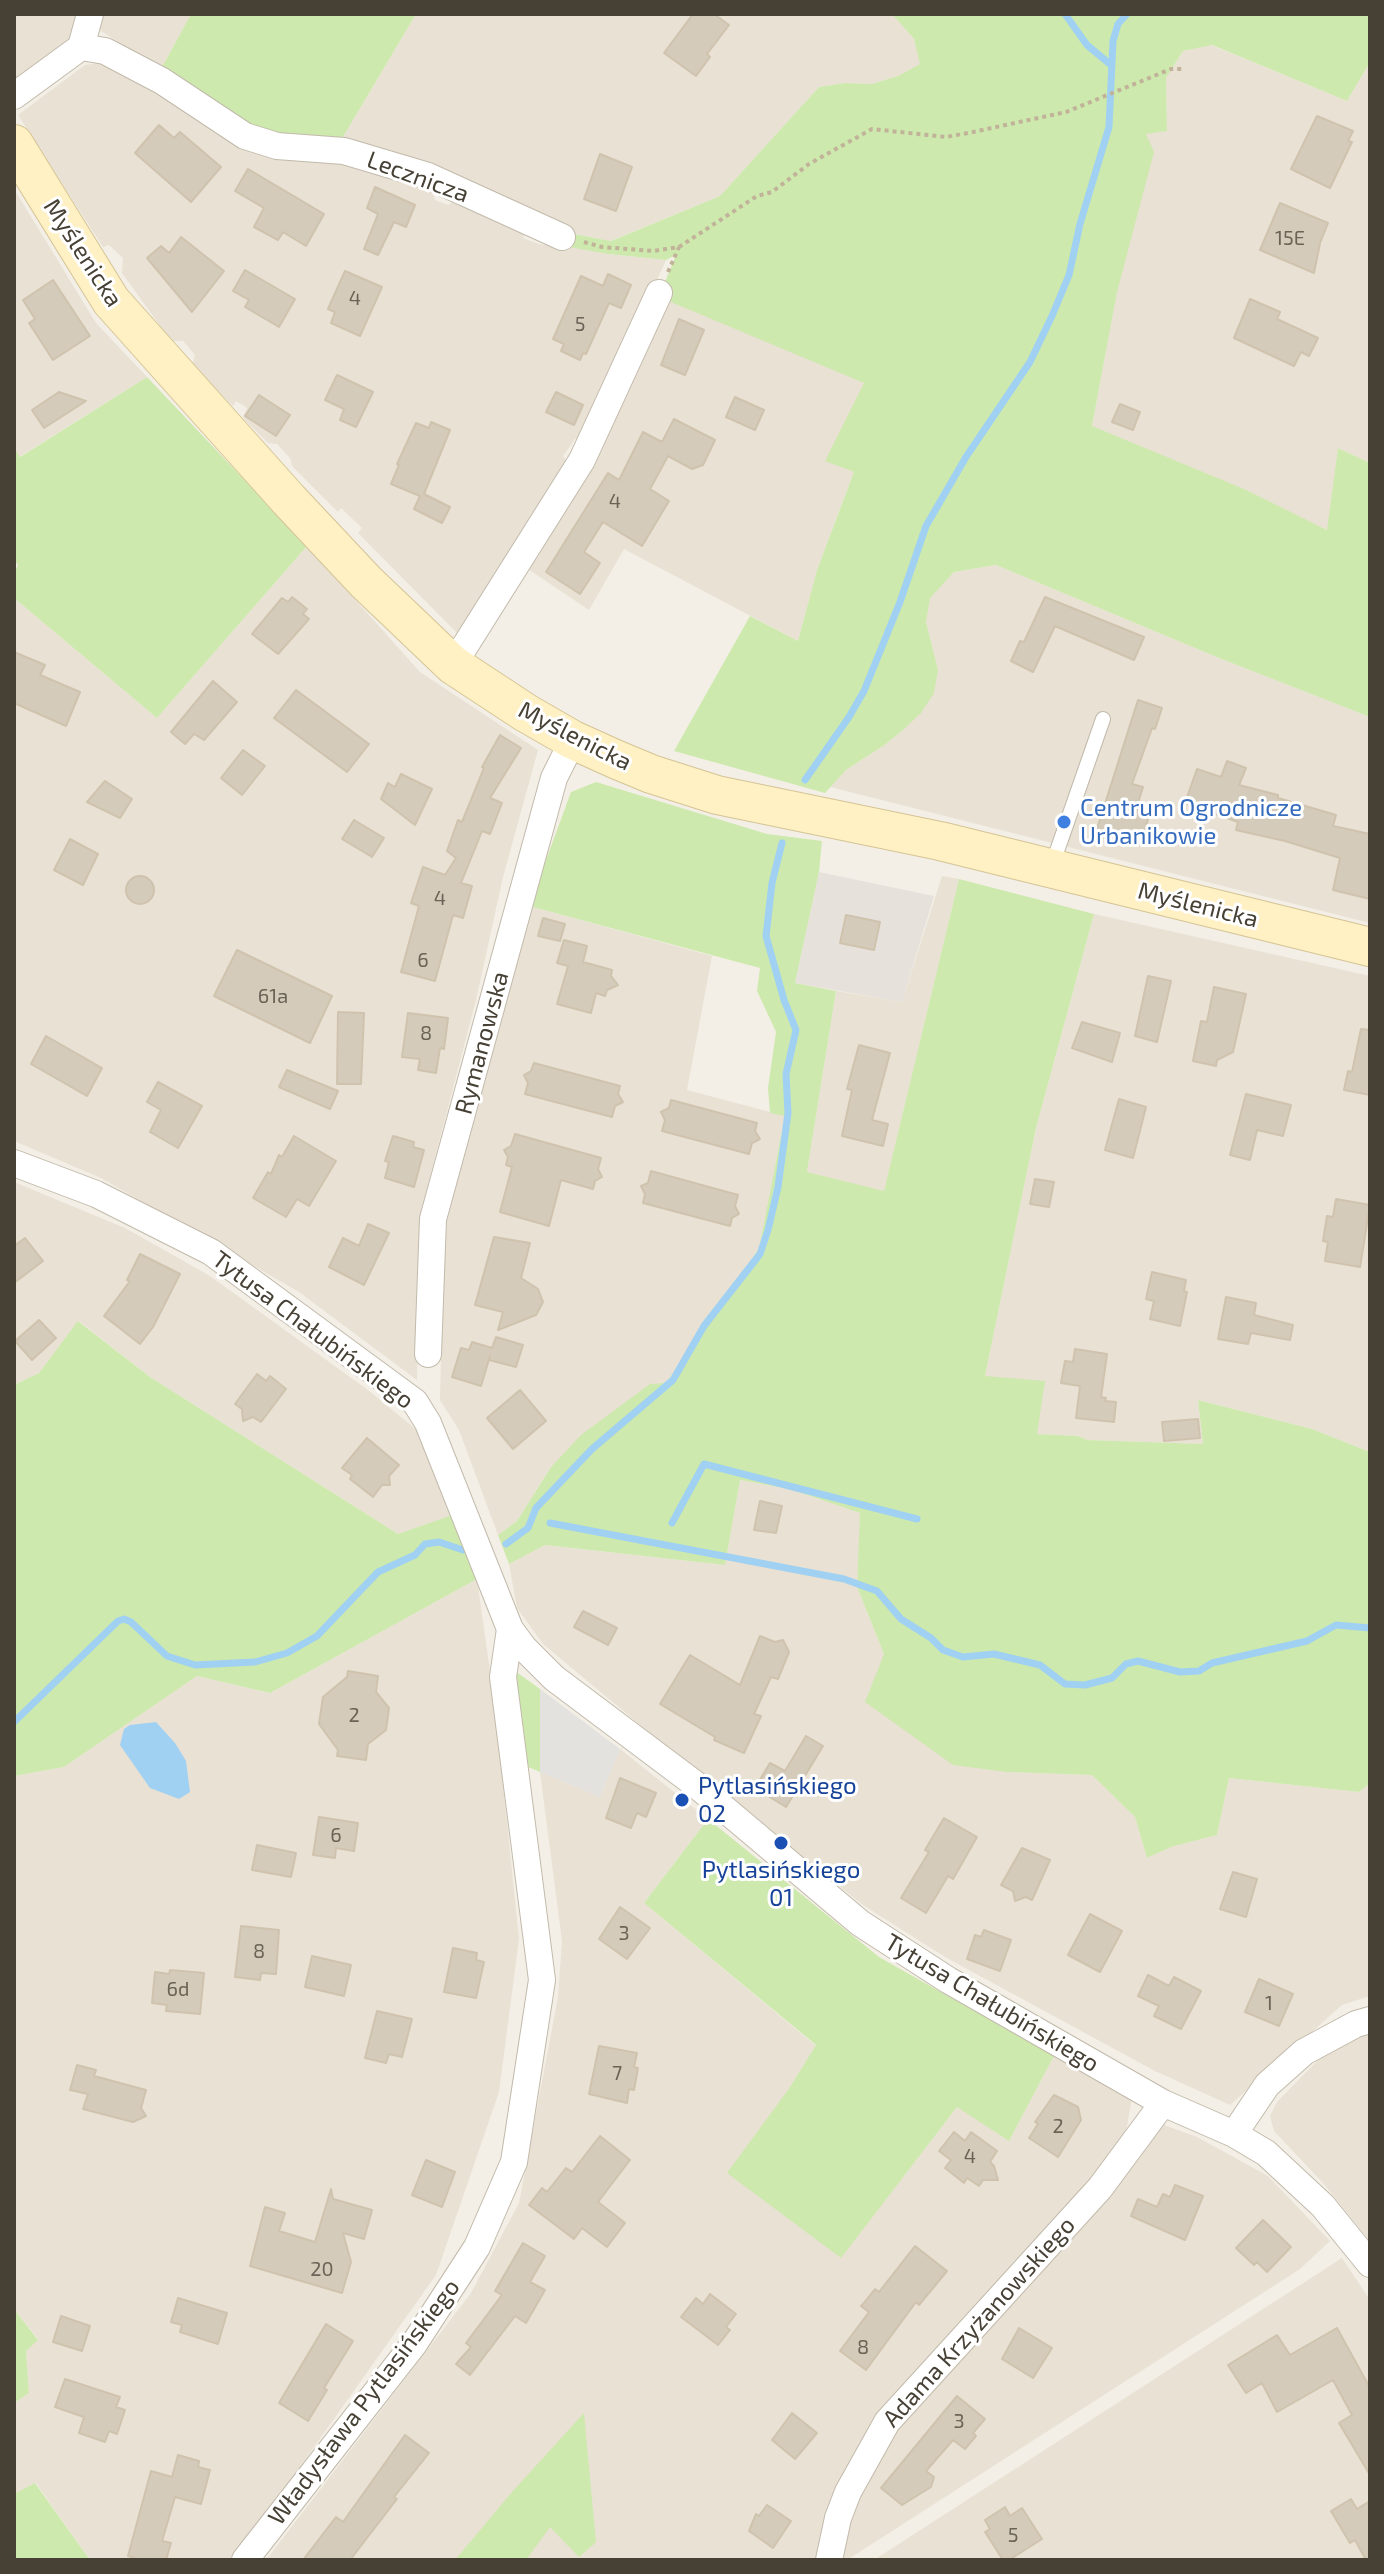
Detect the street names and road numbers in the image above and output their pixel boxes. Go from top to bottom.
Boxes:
street label: Lecznicza [363,145,473,209]
street label: Myślenicka [37,194,129,312]
street label: Myślenicka [514,695,636,777]
street label: Myślenicka [1135,876,1261,934]
street label: Rymanowska [449,968,515,1118]
street label: Tytusa Chałubińskiego [207,1245,419,1415]
street label: Tytusa Chałubińskiego [880,1928,1104,2078]
street label: Adama Krzyżanowskiego [877,2211,1081,2433]
street label: Władysława Pytlasińskiego [262,2273,466,2531]

